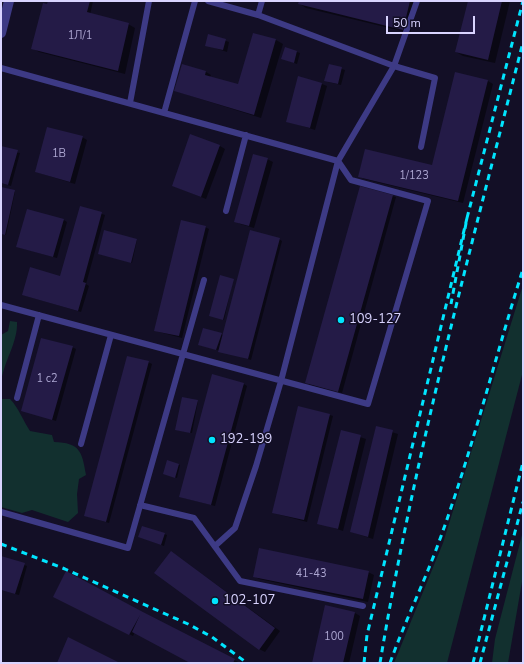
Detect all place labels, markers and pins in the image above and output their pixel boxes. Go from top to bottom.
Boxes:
place label: 109-127 [349,312,401,328]
marker: 109-127 [336,315,346,325]
place label: 192-199 [220,432,272,448]
marker: 192-199 [207,435,217,445]
place label: 102-107 [223,593,275,609]
marker: 102-107 [210,596,220,606]

